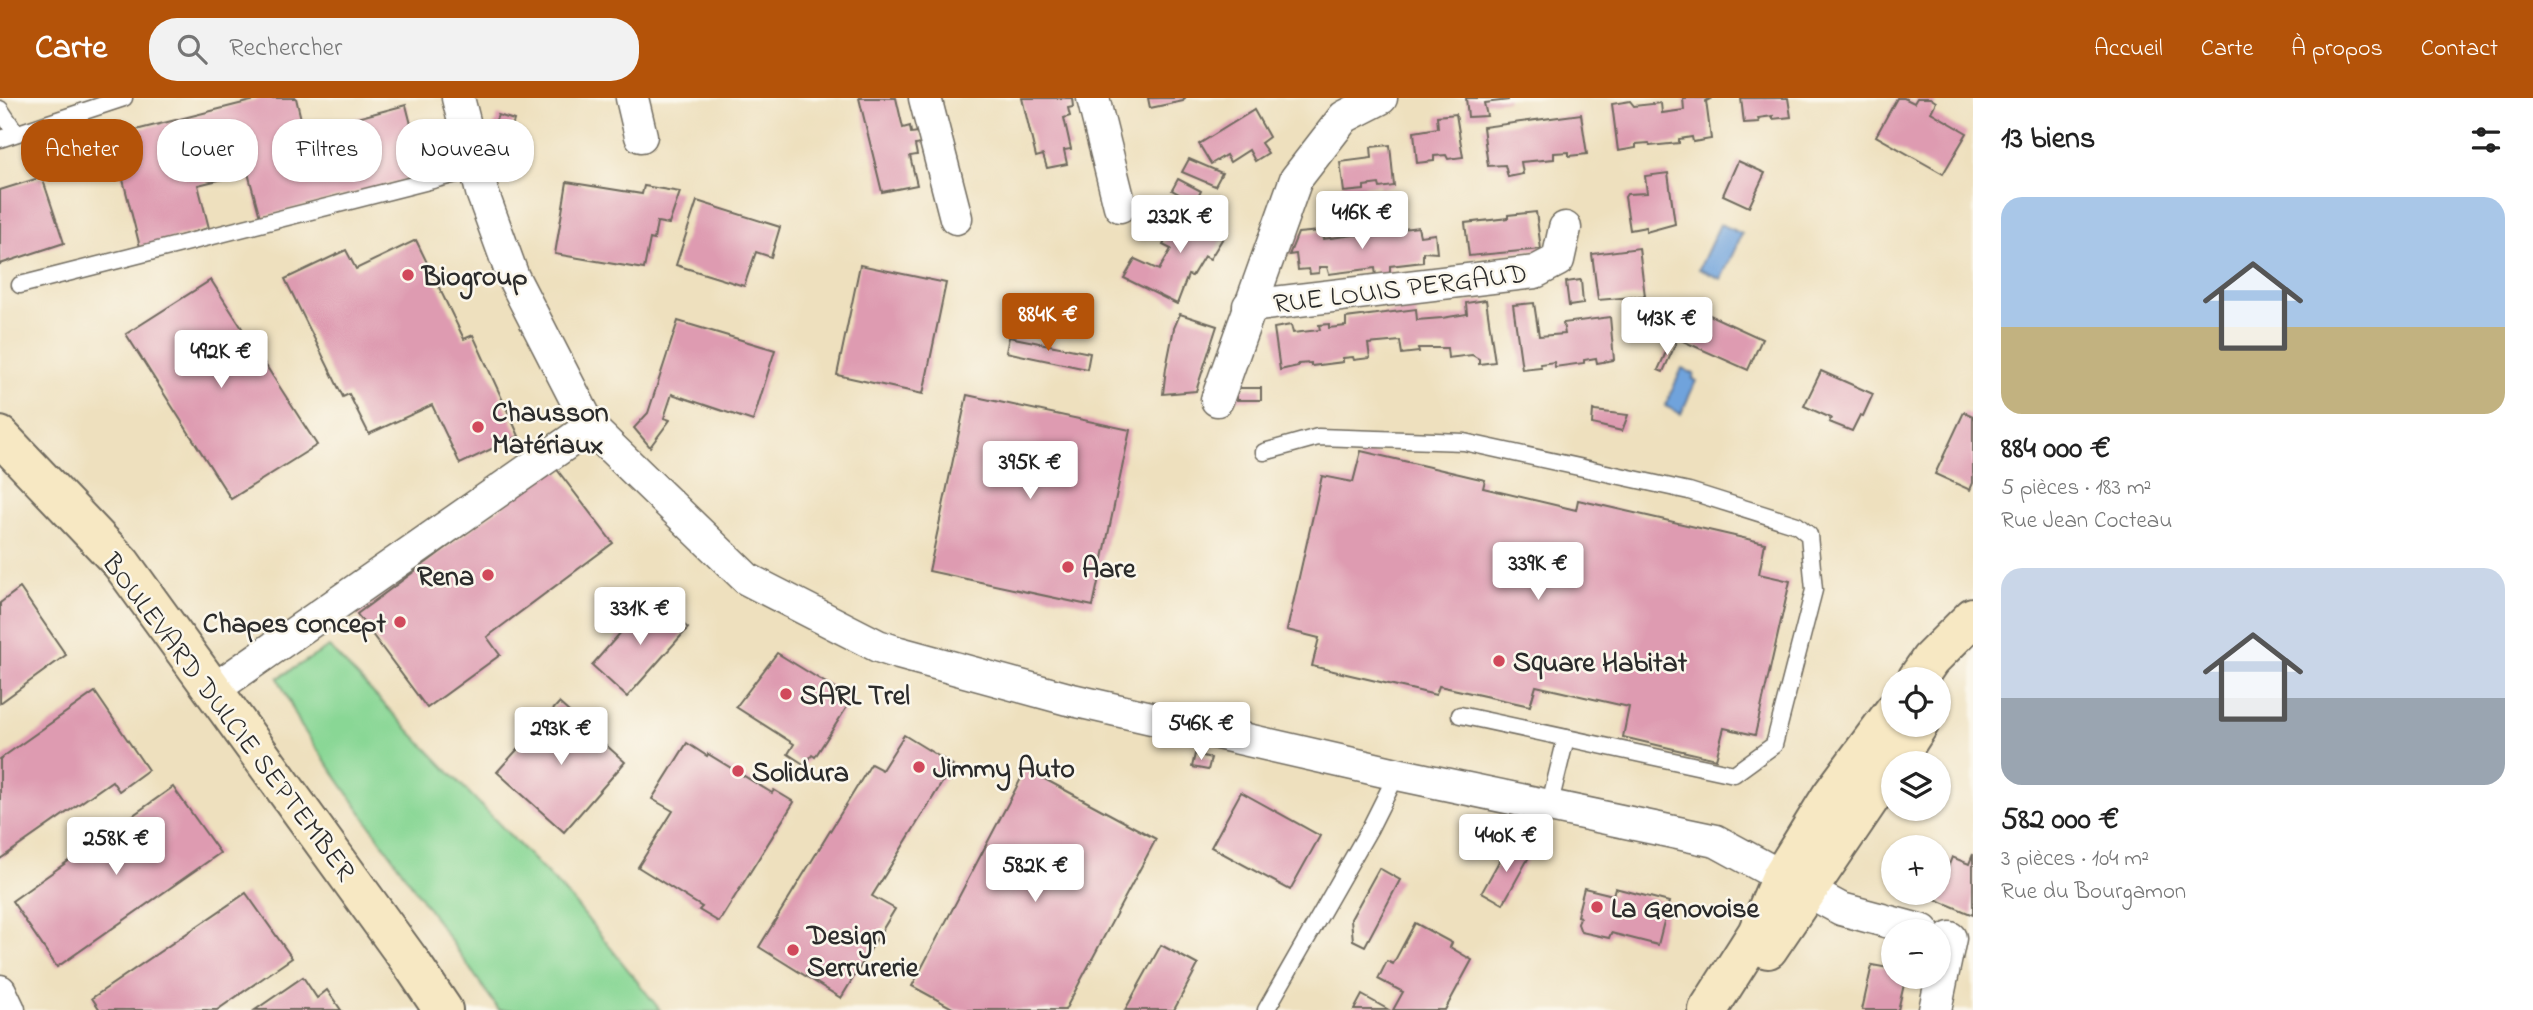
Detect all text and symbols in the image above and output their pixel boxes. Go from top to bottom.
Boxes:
search box [149,18,639,81]
text: Carte [35,25,107,73]
icon: search [173,30,211,68]
text: Rechercher [229,30,342,68]
text: Accueil [2094,32,2163,67]
text: Carte [2201,32,2253,67]
text: À propos [2291,32,2383,67]
text: Contact [2421,32,2498,67]
text: 13 biens [2001,118,2095,162]
chip: Acheter [21,119,143,182]
chip: Louer [157,119,258,182]
chip: Filtres [272,119,382,182]
chip: Nouveau [396,119,534,182]
icon: filters [2467,121,2505,159]
pin: 416K € [1305,192,1419,251]
pin: 232K € [1123,195,1237,255]
text: 416K € [1332,197,1392,230]
text: 232K € [1147,201,1213,234]
icon: home [2190,243,2316,369]
street label: RUE LOUIS PERGAUD [1271,255,1530,326]
place label: Biogroup [420,258,527,300]
marker: Biogroup [400,267,416,283]
pin: 884K € [991,294,1105,353]
pin: 413K € [1610,298,1724,357]
text: 884K € [1018,299,1078,332]
text: 413K € [1637,303,1697,336]
pin: 492K € [164,330,278,390]
text: 492K € [191,336,251,369]
place label: Chausson Matériaux [492,394,609,467]
marker: Chausson Matériaux [470,419,486,435]
text: 884 000 € [2001,428,2111,472]
pin: 395K € [973,442,1087,501]
text: 395K € [999,447,1061,480]
text: 5 pièces · 183 m² [2001,472,2151,505]
text: Rue Jean Cocteau [2001,505,2172,538]
pin: 339K € [1481,542,1595,602]
street label: BOULEVARD DULCIE SEPTEMBER [90,545,365,891]
text: 339K € [1509,548,1567,581]
place label: Aare [1082,550,1137,591]
place label: Rena [417,558,474,599]
marker: Aare [1060,559,1076,575]
marker: Rena [480,567,496,583]
pin: 331K € [583,588,697,647]
text: 331K € [610,593,670,626]
place label: Chapes concept [203,605,387,646]
marker: Chapes concept [392,614,408,630]
icon: home [2190,614,2316,740]
place label: Square Habitat [1513,644,1688,685]
marker: Square Habitat [1491,653,1507,669]
map controls [1881,667,1951,989]
button: locate [1881,667,1951,737]
place label: SARL Trel [800,677,910,718]
marker: SARL Trel [778,686,794,702]
pin: 546K € [1144,702,1258,762]
pin: 293K € [504,708,618,767]
text: 546K € [1168,708,1234,741]
text: 293K € [531,713,591,746]
place label: Jimmy Auto [933,750,1075,791]
button: layers [1881,751,1951,821]
place label: Solidura [752,754,849,795]
marker: Jimmy Auto [911,759,927,775]
marker: Solidura [730,763,746,779]
text: 582 000 € [2001,799,2119,843]
pin: 440K € [1449,814,1563,874]
pin: 258K € [59,818,173,877]
text: 440K € [1475,820,1537,853]
text: 258K € [83,823,149,856]
button: + [1881,835,1951,905]
text: 3 pièces · 104 m² [2001,843,2149,876]
pin: 582K € [978,844,1092,904]
text: 582K € [1002,850,1068,883]
text: Rue du Bourgamon [2001,876,2186,909]
place label: La Genovoise [1611,890,1761,931]
marker: La Genovoise [1589,899,1605,915]
place label: Design Serrurerie [805,917,920,990]
button: − [1881,919,1951,989]
marker: Design Serrurerie [785,942,801,958]

